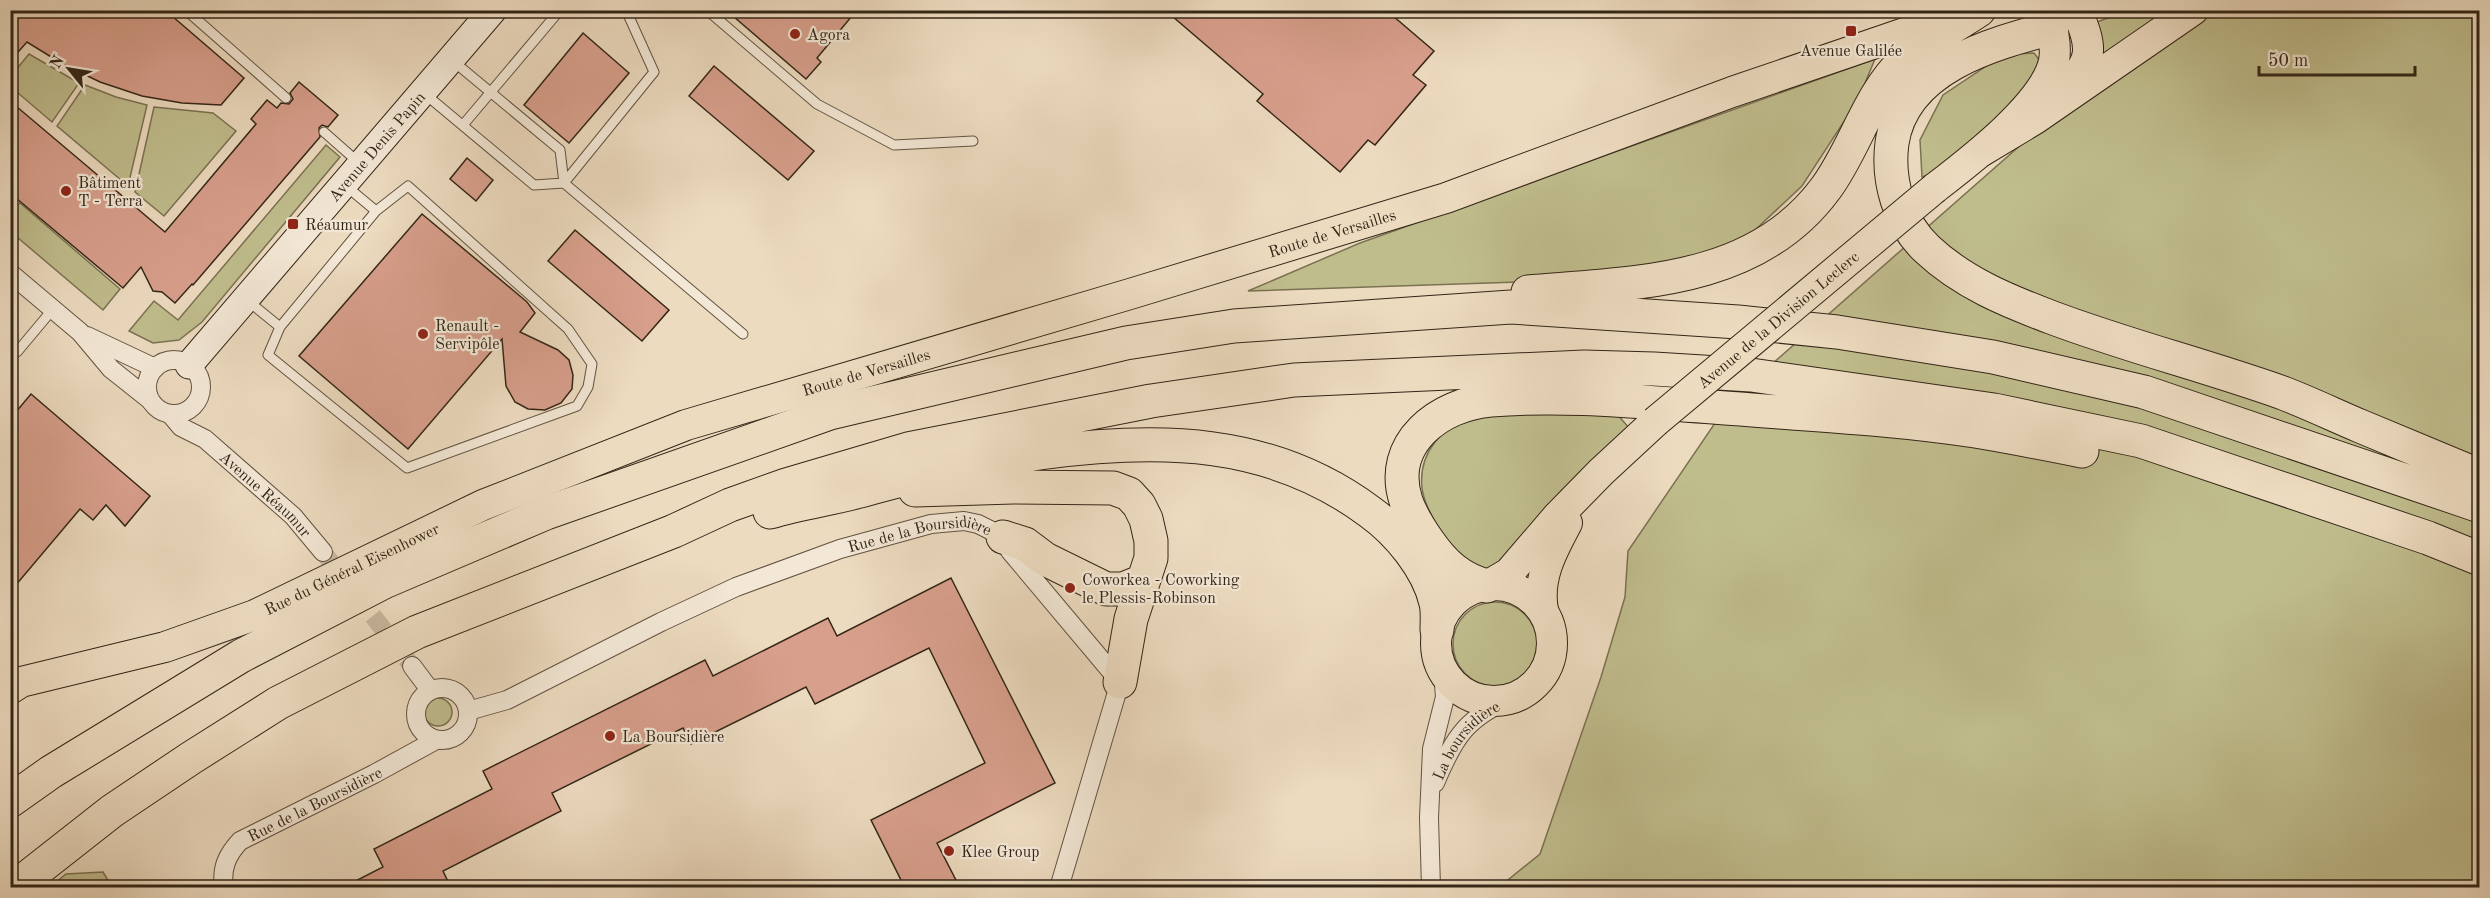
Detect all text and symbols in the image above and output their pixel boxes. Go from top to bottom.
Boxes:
marker: Avenue Galilée [1844,24,1858,38]
marker: Agora [788,27,802,41]
place label: Agora [807,28,850,44]
north arrow [39,39,99,99]
scale bar [2259,39,2415,77]
place label: Avenue Galilée [1800,44,1902,60]
text: 50 m [2268,52,2308,70]
text: N [48,53,68,72]
street label: Avenue Denis Papin [327,89,429,206]
place label: Bâtiment T - Terra [78,176,143,210]
marker: Bâtiment T - Terra [59,184,73,198]
street label: Route de Versailles [1267,208,1398,262]
marker: Réaumur [286,217,300,231]
place label: Réaumur [305,218,369,234]
street label: Avenue de la Division Leclerc [1695,249,1863,393]
place label: Renault - Servipôle [435,319,500,353]
marker: Renault - Servipôle [416,327,430,341]
street label: Route de Versailles [801,347,933,400]
street label: Avenue Réaumur [216,450,314,542]
street label: Rue de la Boursidière [846,515,994,556]
street label: Rue du Général Eisenhower [263,521,443,619]
place label: Coworkea - Coworking le Plessis-Robinson [1082,573,1240,607]
marker: Coworkea - Coworking le Plessis-Robinson [1063,581,1077,595]
street label: La boursidière [1431,699,1503,783]
marker: La Boursidière [603,729,617,743]
place label: La Boursidière [622,730,724,746]
street label: Rue de la Boursidière [246,765,385,846]
marker: Klee Group [942,844,956,858]
place label: Klee Group [961,845,1039,861]

